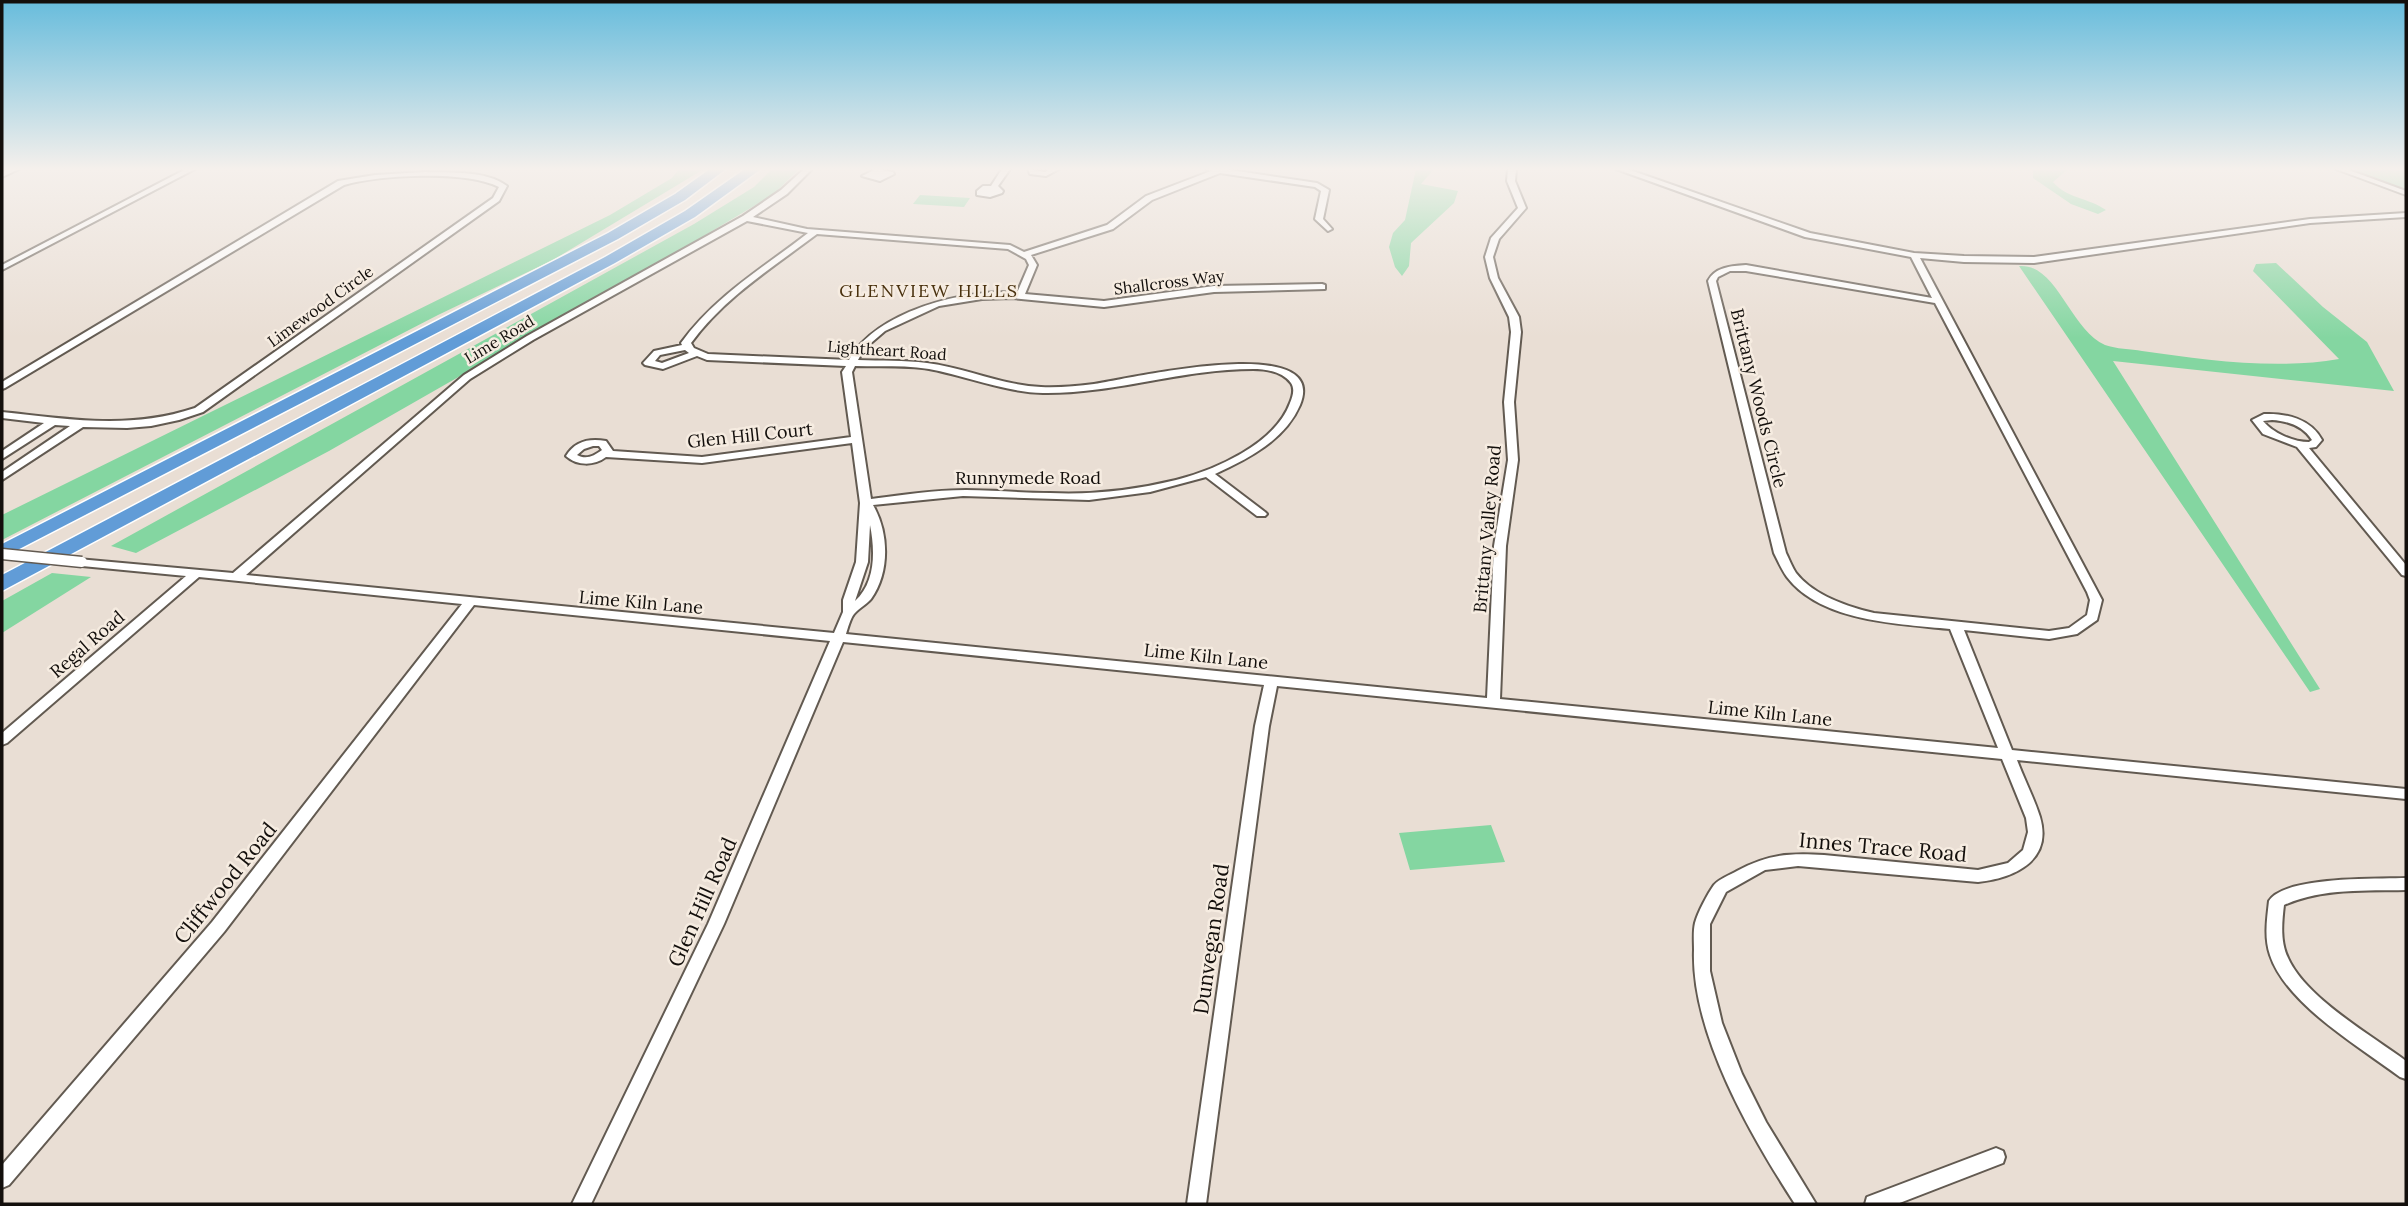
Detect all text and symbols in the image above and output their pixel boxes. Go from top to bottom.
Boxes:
street label: Limewood Circle [263,261,377,351]
street label: Shallcross Way [1113,265,1226,299]
district label: GLENVIEW HILLS [839,279,1019,302]
street label: Brittany Woods Circle [1726,306,1793,490]
street label: Lime Road [460,310,538,368]
street label: Lightheart Road [827,336,948,364]
street label: Glen Hill Court [686,417,814,453]
street label: Brittany Valley Road [1468,444,1506,614]
street label: Runnymede Road [955,466,1101,489]
street label: Lime Kiln Lane [578,585,704,619]
street label: Regal Road [45,605,129,683]
street label: Lime Kiln Lane [1143,638,1269,674]
street label: Lime Kiln Lane [1707,695,1833,731]
street label: Cliffwood Road [168,817,282,949]
street label: Innes Trace Road [1798,826,1968,868]
street label: Glen Hill Road [661,833,743,971]
street label: Dunvegan Road [1187,862,1235,1016]

